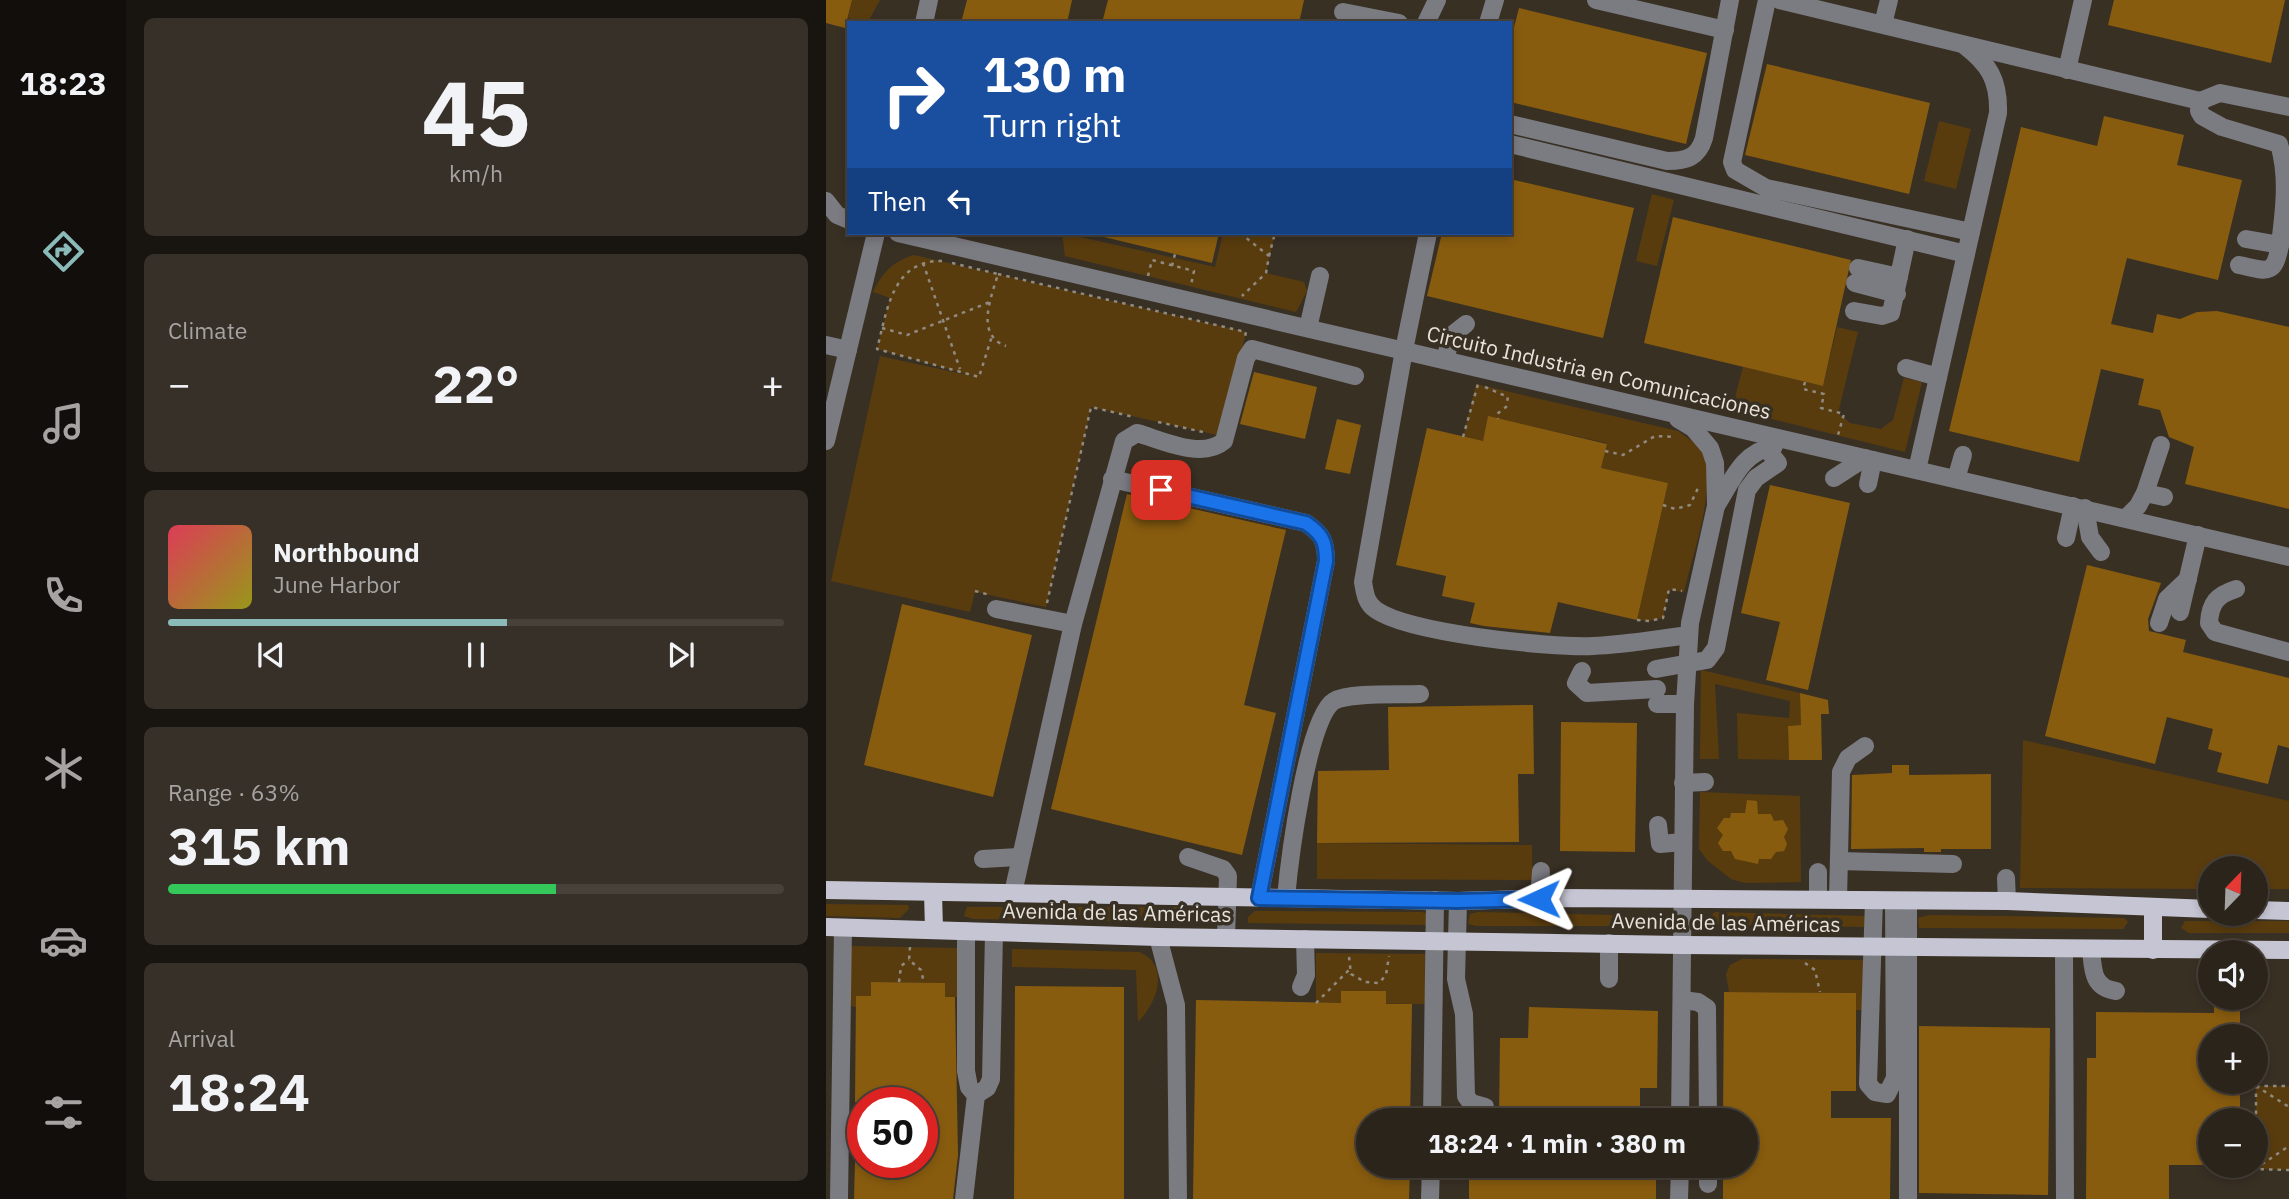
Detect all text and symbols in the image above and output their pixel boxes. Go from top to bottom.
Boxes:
text: 130 m [983,42,1127,105]
icon: right [868,49,959,140]
text: 45 [421,53,531,171]
text: 18:23 [19,62,107,104]
text: Turn right [983,104,1121,146]
text: km/h [449,158,503,188]
icon: left [941,182,979,220]
text: Then [868,184,927,218]
icon: directions [39,227,88,276]
text: Climate [168,315,247,345]
street label: Circuito Industria en Comunicaciones [1424,319,1774,425]
text: 22° [433,350,519,417]
text: − [168,359,191,408]
text: + [761,359,784,408]
icon: music [39,399,88,448]
pin [1131,460,1191,520]
icon: arrive [1142,471,1180,509]
text: Northbound [273,535,420,569]
text: June Harbor [273,569,401,599]
icon: phone [39,571,88,620]
icon: previous [252,636,290,674]
icon: pause [457,636,495,674]
icon: next [662,636,700,674]
icon: climate [39,744,88,793]
text: Range · 63% [168,777,300,807]
text: 315 km [168,812,350,879]
north arrow [2198,856,2268,926]
map controls [2198,856,2268,1178]
position arrow [1502,862,1576,936]
street label: Avenida de las Américas [1002,896,1232,928]
street label: Avenida de las Américas [1611,906,1841,938]
icon: car [39,916,88,965]
button: sound [2198,940,2268,1010]
text: Arrival [168,1023,235,1053]
button: + [2198,1024,2268,1094]
text: 18:24 [168,1058,310,1125]
speed limit sign: 50 [847,1087,938,1178]
icon: filters [39,1088,88,1137]
button: − [2198,1108,2268,1178]
text: 18:24 · 1 min · 380 m [1428,1126,1686,1160]

